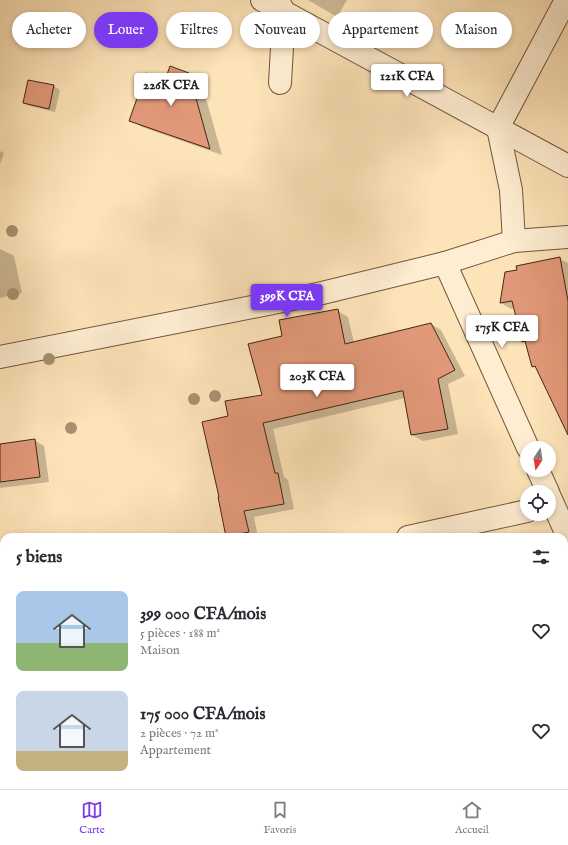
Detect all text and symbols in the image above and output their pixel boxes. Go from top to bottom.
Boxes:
chip: Acheter [12,12,86,48]
chip: Louer [94,12,158,48]
chip: Filtres [166,12,232,48]
chip: Nouveau [240,12,320,48]
chip: Appartement [328,12,433,48]
chip: Maison [441,12,512,48]
pin: 121K CFA [366,64,448,98]
text: 121K CFA [380,68,434,85]
pin: 226K CFA [130,73,212,107]
text: 226K CFA [143,77,199,94]
pin: 399K CFA [246,284,328,318]
text: 399K CFA [260,288,314,305]
pin: 175K CFA [461,315,543,349]
text: 175K CFA [475,319,529,336]
pin: 203K CFA [276,364,358,398]
text: 203K CFA [289,368,345,385]
north arrow [520,441,556,477]
map controls [520,441,556,521]
button: locate [520,485,556,521]
icon: filters [530,546,552,568]
text: 5 biens [16,547,62,568]
text: 399 000 CFA/mois [140,604,266,625]
icon: home [48,607,96,655]
icon: heart [530,620,552,642]
text: 5 pièces · 188 m² [140,625,220,642]
text: Maison [140,642,180,659]
text: 175 000 CFA/mois [140,704,265,725]
icon: home [48,707,96,755]
icon: heart [530,720,552,742]
text: 2 pièces · 72 m² [140,725,219,742]
text: Appartement [140,742,211,759]
tab: Carte [79,799,105,837]
tab: Favoris [263,799,296,837]
tab: Accueil [455,799,489,837]

